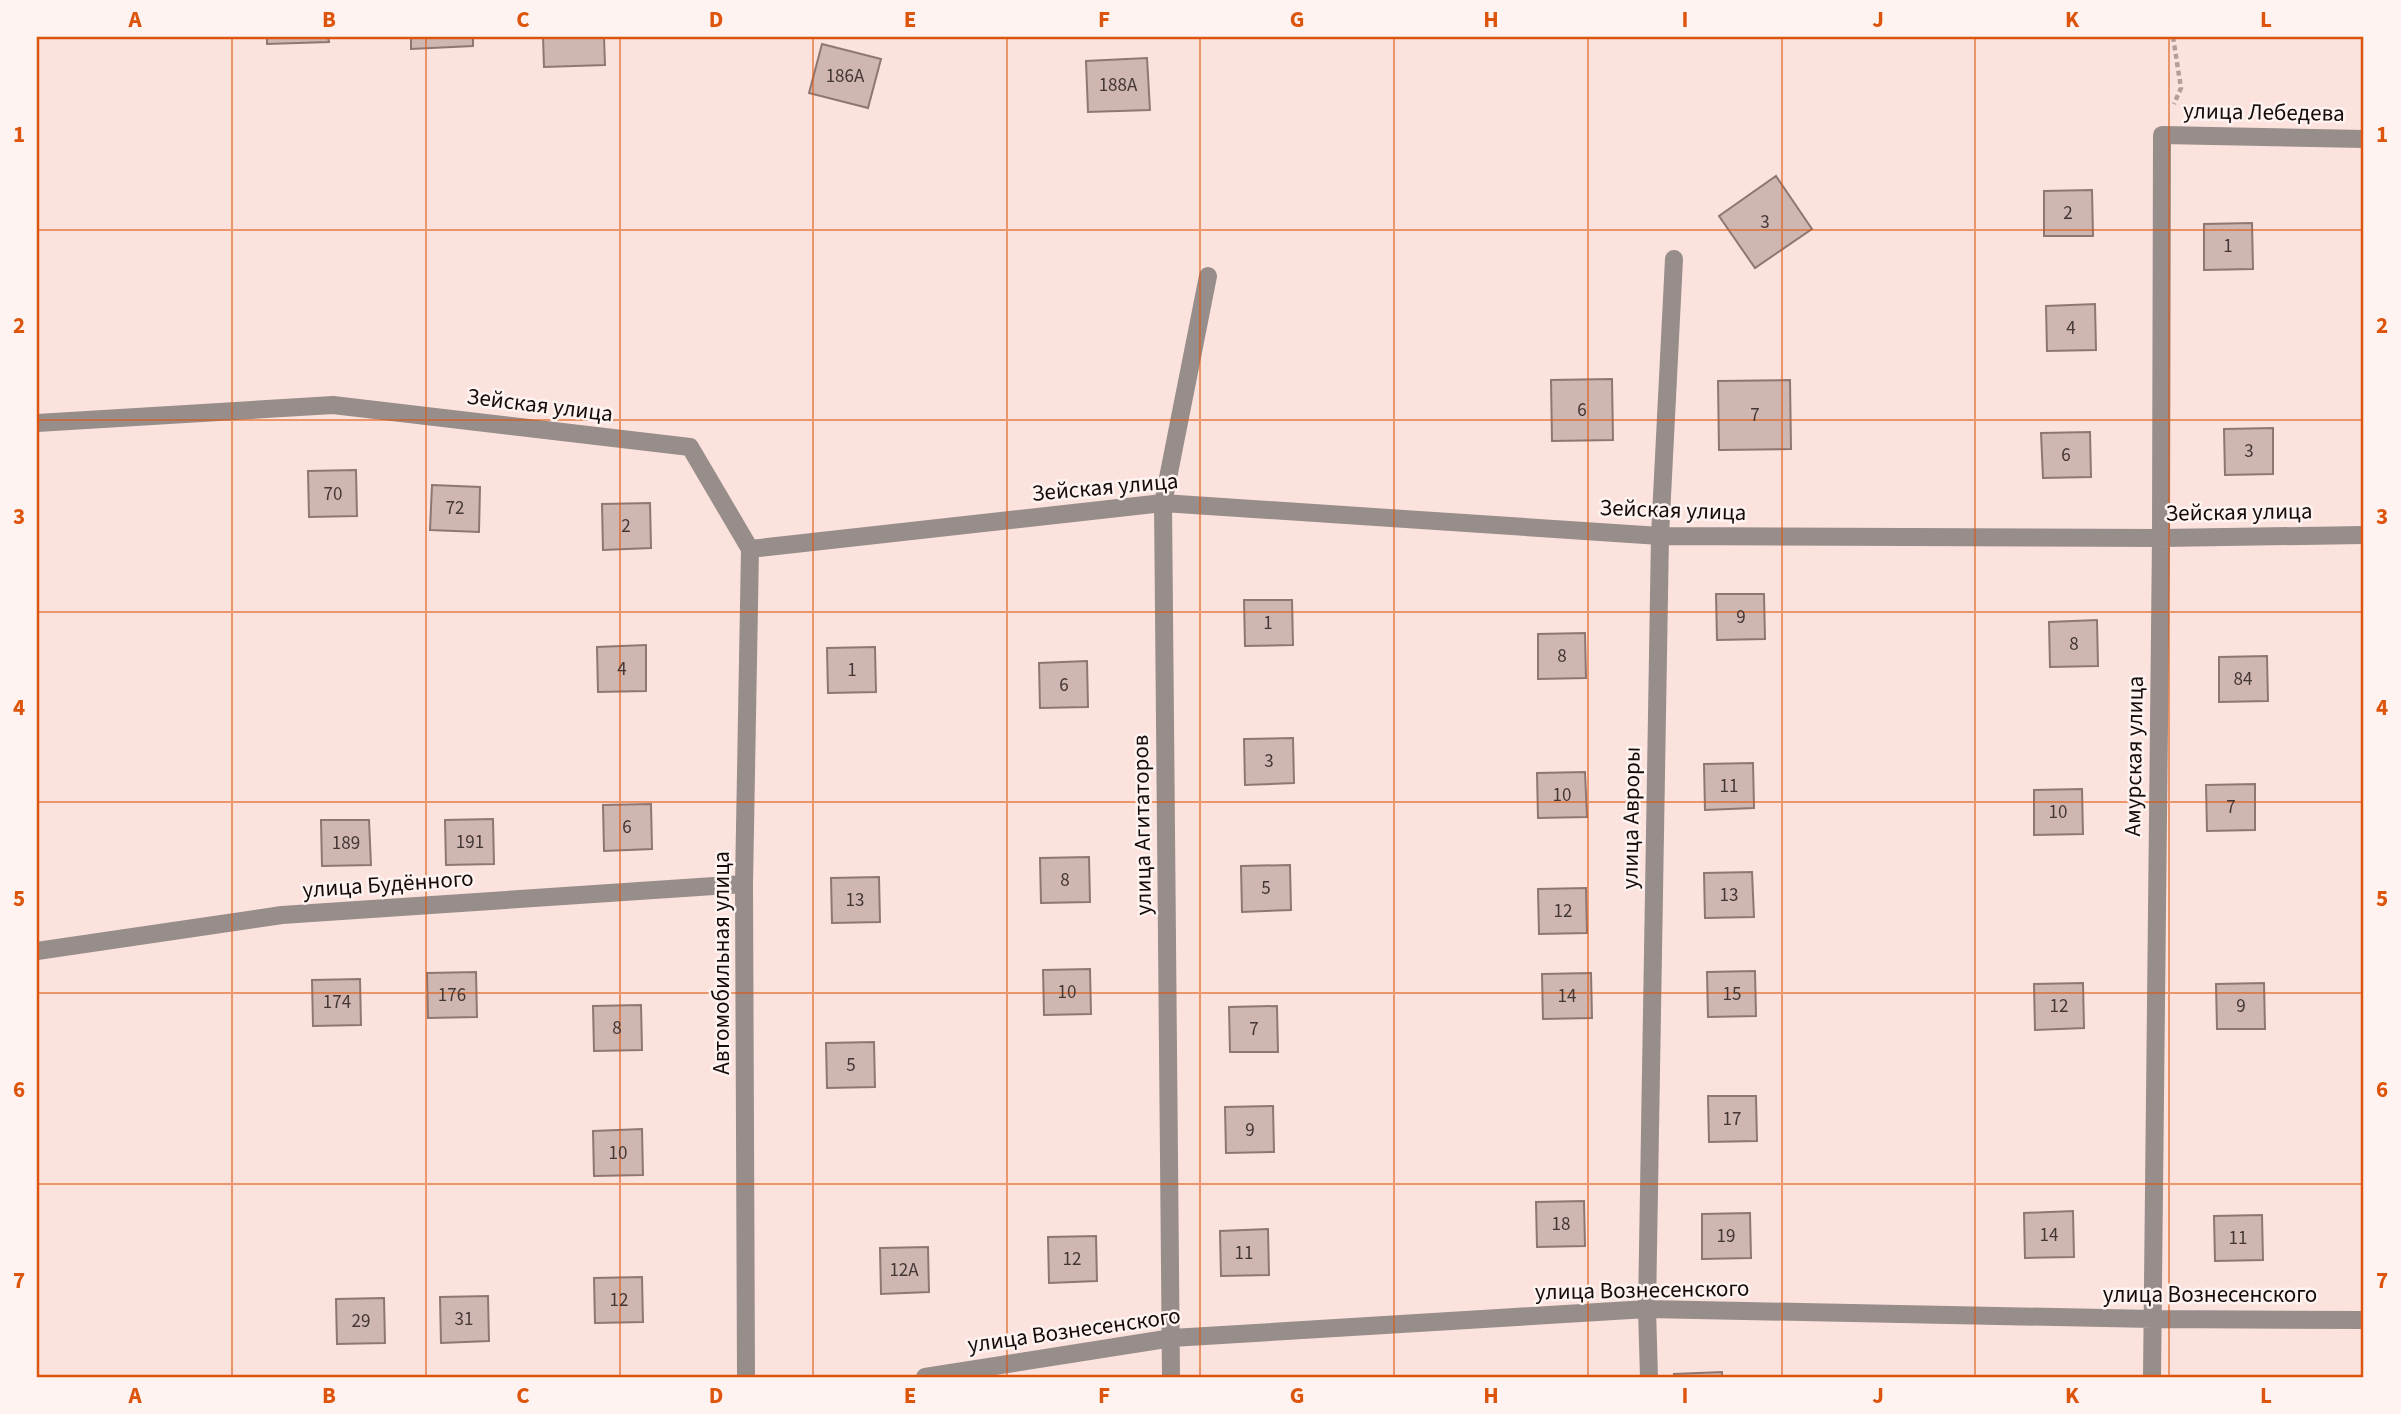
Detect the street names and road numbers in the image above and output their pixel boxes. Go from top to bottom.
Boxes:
street label: улица Лебедева [2183,94,2345,130]
street label: Зейская улица [465,380,615,430]
street label: Зейская улица [1030,464,1180,510]
street label: Зейская улица [1599,491,1747,529]
street label: Зейская улица [2165,494,2313,530]
street label: Амурская улица [2116,675,2152,837]
street label: улица Агитаторов [1124,734,1160,916]
street label: улица Авроры [1613,746,1649,890]
street label: Автомобильная улица [705,851,738,1075]
street label: улица Будённого [301,862,475,906]
street label: улица Вознесенского [1534,1272,1750,1308]
street label: улица Вознесенского [2103,1278,2317,1311]
street label: улица Вознесенского [965,1299,1183,1361]

